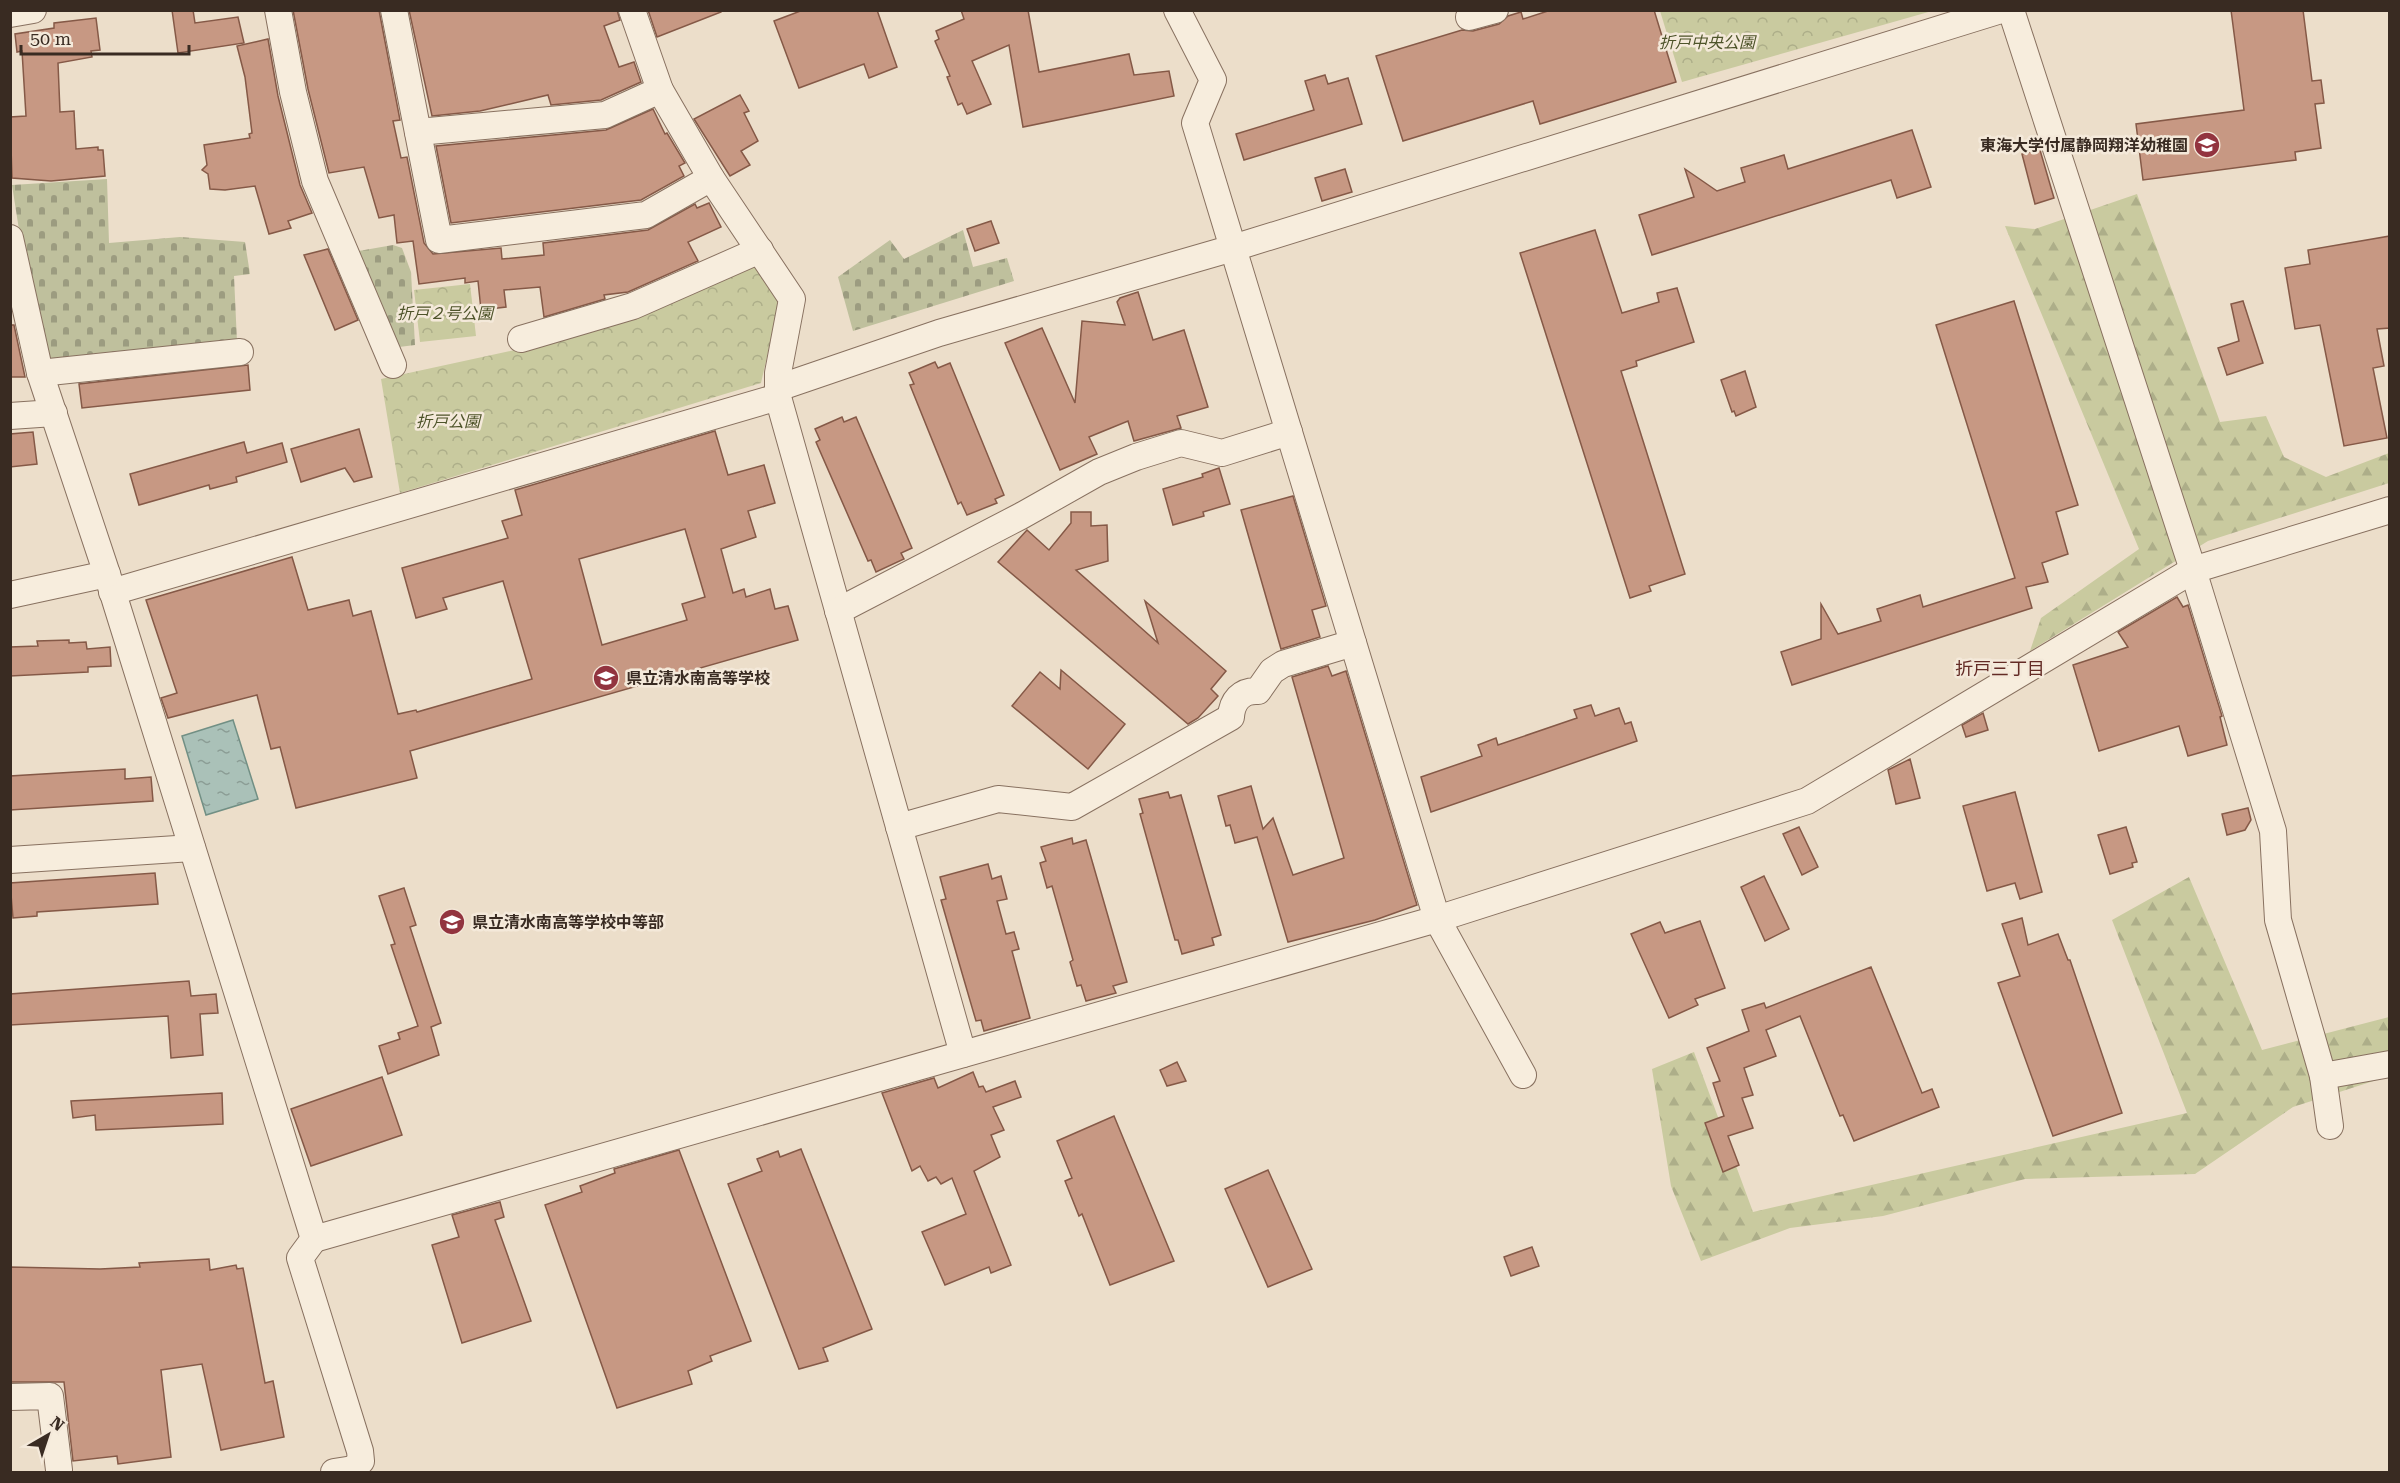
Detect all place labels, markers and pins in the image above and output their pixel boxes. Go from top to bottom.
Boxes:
school or university icon: 東海大学付属静岡翔洋幼稚園 [2192,130,2222,160]
place label: 東海大学付属静岡翔洋幼稚園 [1980,136,2188,155]
school or university icon: 県立清水南高等学校 [591,663,621,693]
place label: 県立清水南高等学校 [626,669,770,688]
school or university icon: 県立清水南高等学校中等部 [437,907,467,937]
place label: 県立清水南高等学校中等部 [472,913,664,932]

